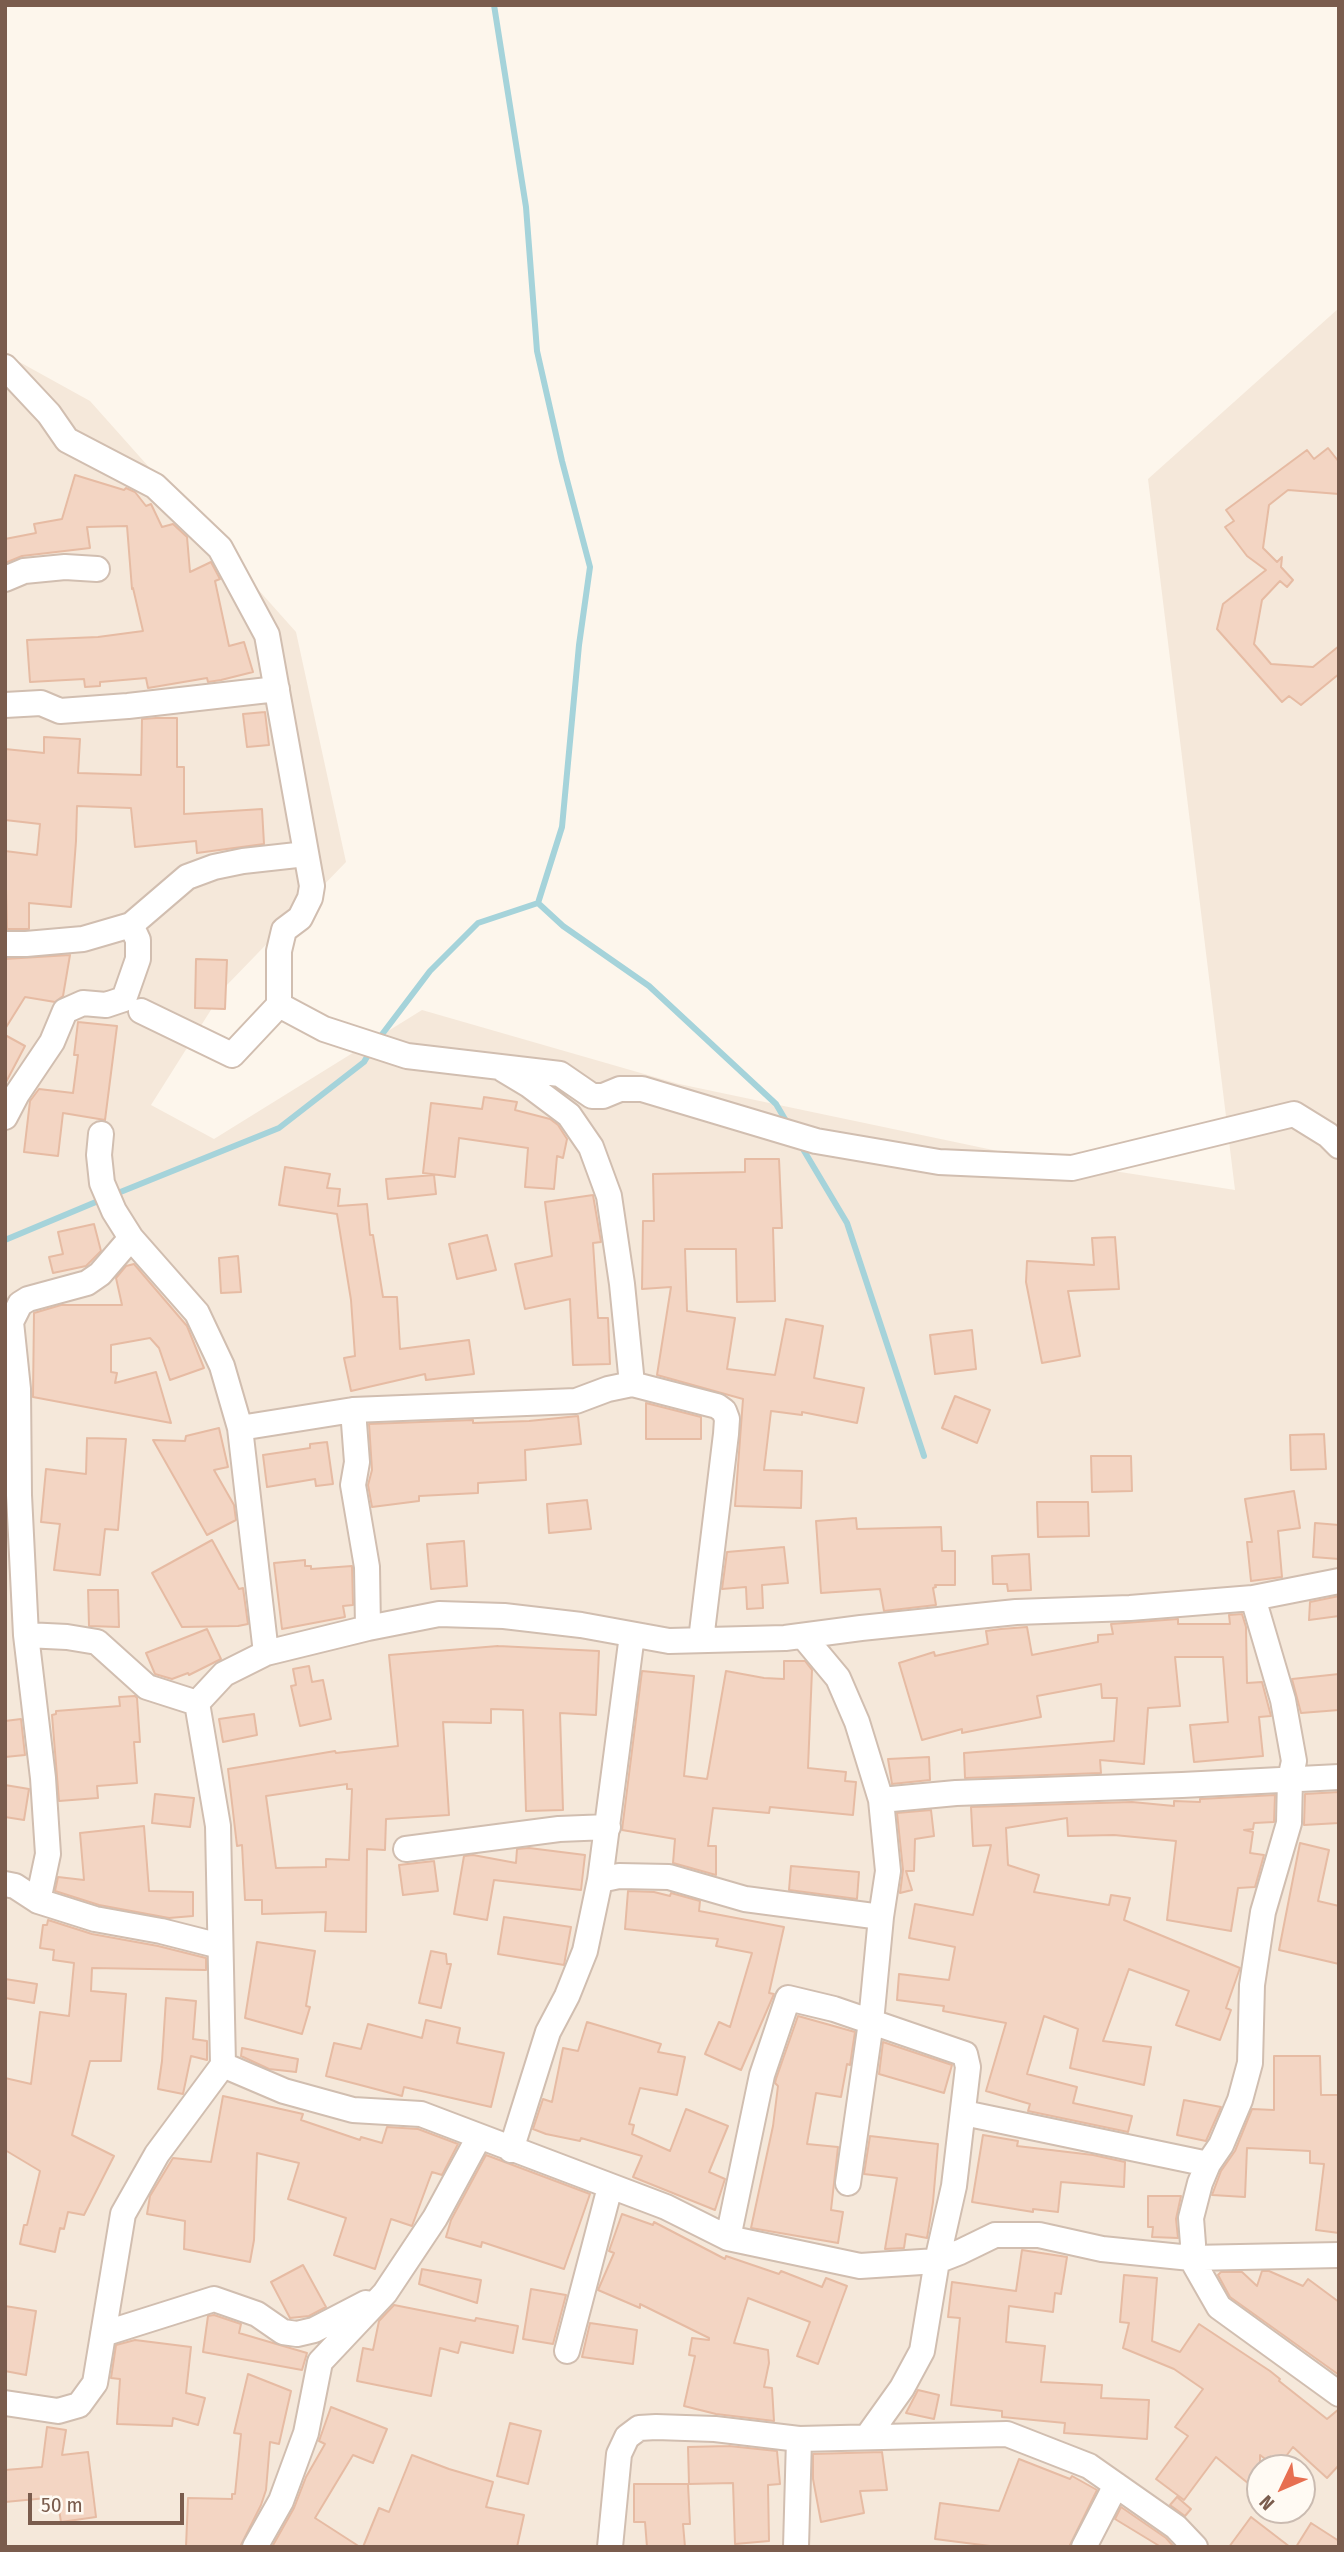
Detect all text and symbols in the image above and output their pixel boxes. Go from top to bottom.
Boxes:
north arrow [1246,2454,1316,2524]
scale bar [32,2478,187,2522]
text: N [1255,2490,1279,2515]
text: 50 m [41,2492,83,2518]

